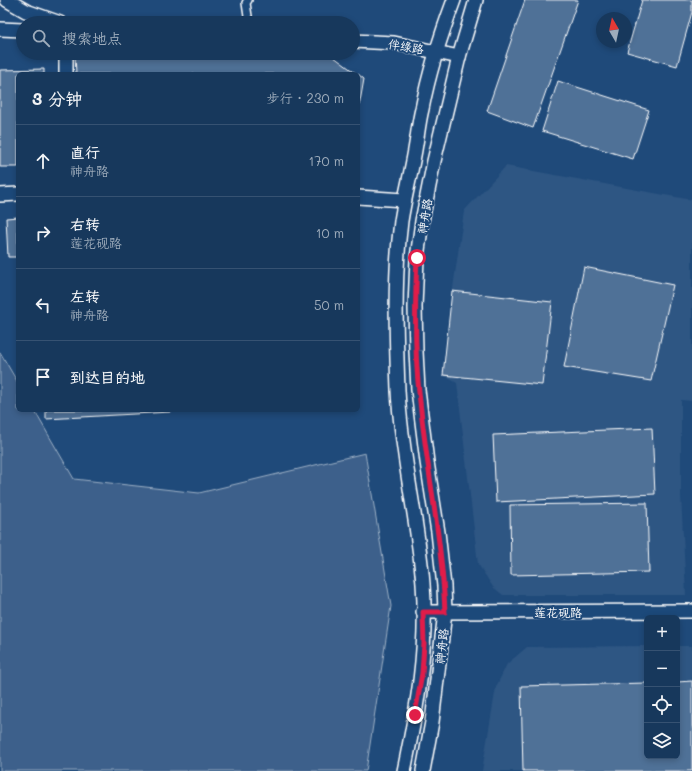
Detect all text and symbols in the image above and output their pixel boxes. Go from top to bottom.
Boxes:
north arrow [596,12,632,48]
search box [16,16,360,60]
icon: search [30,27,52,49]
text: 搜索地点 [62,28,122,48]
street label: 伴绿路 [387,35,425,57]
text: 3 分钟 [32,87,82,109]
text: 步行 · 230 m [267,89,344,106]
text: 直行 [70,142,100,162]
icon: ahead [32,150,54,172]
text: 170 m [308,152,344,169]
text: 神舟路 [70,162,109,179]
street label: 神舟路 [413,197,435,235]
text: 右转 [70,214,100,234]
icon: right [32,222,54,244]
text: 10 m [316,224,344,241]
text: 莲花砚路 [70,234,122,251]
route start [408,249,426,267]
text: 左转 [70,286,100,306]
icon: left [32,294,54,316]
text: 50 m [314,296,344,313]
text: 神舟路 [70,306,109,323]
icon: arrive [32,366,54,388]
text: 到达目的地 [70,367,145,387]
street label: 莲花砚路 [534,604,582,620]
map controls [644,615,680,759]
button: + [644,615,680,651]
street label: 神舟路 [431,627,451,665]
button: − [644,651,680,687]
button: locate [644,687,680,723]
route end [406,706,424,724]
button: layers [644,723,680,759]

